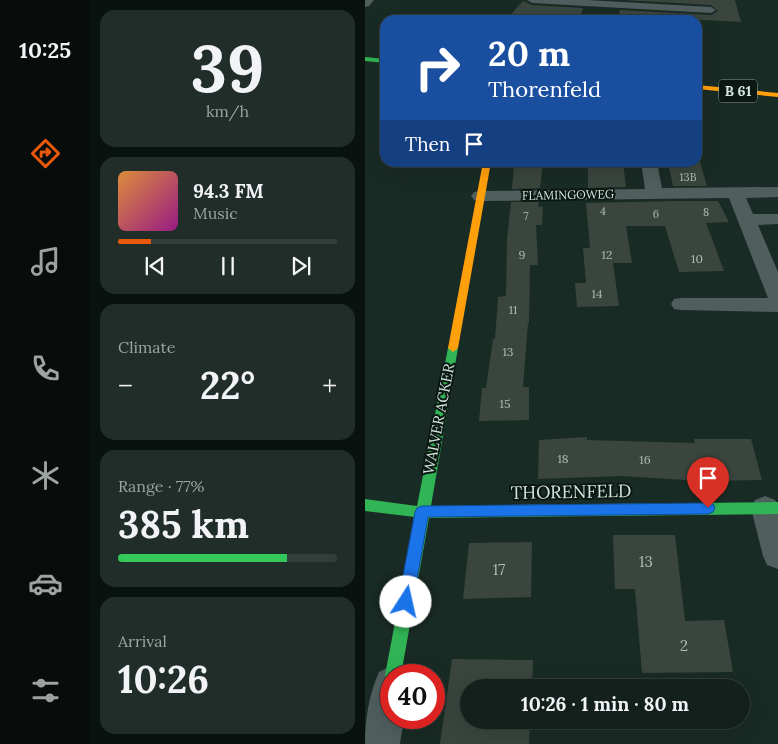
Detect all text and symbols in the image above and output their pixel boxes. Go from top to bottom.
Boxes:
text: 39 [191,27,264,110]
text: 20 m [488,31,570,76]
icon: right [405,35,470,100]
text: 10:25 [19,36,71,64]
text: Thorenfeld [488,75,601,103]
road number: B 61 [719,80,757,102]
text: km/h [206,101,249,121]
icon: arrive [460,130,488,158]
text: Then [405,132,450,156]
icon: directions [28,136,63,171]
house number: 13B [680,170,697,184]
text: 94.3 FM [193,179,264,203]
street label: FLAMINGOWEG [522,186,614,203]
text: Music [193,203,238,223]
house number: 4 [600,204,606,218]
house number: 8 [703,205,709,219]
house number: 6 [653,207,659,221]
house number: 7 [523,209,529,223]
icon: music [28,244,63,279]
house number: 9 [519,247,526,262]
house number: 12 [602,247,612,262]
house number: 10 [691,251,703,266]
icon: previous [141,252,169,280]
icon: pause [214,252,242,280]
icon: next [287,252,315,280]
house number: 14 [592,286,603,301]
house number: 11 [509,302,517,317]
text: Climate [118,337,175,357]
house number: 13 [502,344,514,359]
icon: phone [28,351,63,386]
text: 22° [200,361,255,409]
street label: WALVER ACKER [418,361,459,476]
text: − [118,368,133,404]
text: + [322,368,337,404]
house number: 15 [500,396,510,411]
house number: 18 [557,451,569,466]
house number: 16 [639,452,651,467]
pin [687,457,729,508]
icon: climate [28,458,63,493]
icon: arrive [694,464,722,492]
text: Range · 77% [118,476,205,496]
street label: THORENFELD [510,479,631,504]
text: 385 km [118,500,249,548]
house number: 13 [639,552,653,571]
house number: 17 [493,560,505,579]
icon: car [28,566,63,601]
position arrow [379,575,431,627]
text: Arrival [118,631,167,651]
house number: 2 [680,636,688,655]
text: 10:26 [118,655,209,703]
speed limit sign: 40 [380,664,445,729]
icon: filters [28,673,63,708]
text: 10:26 · 1 min · 80 m [521,692,689,716]

